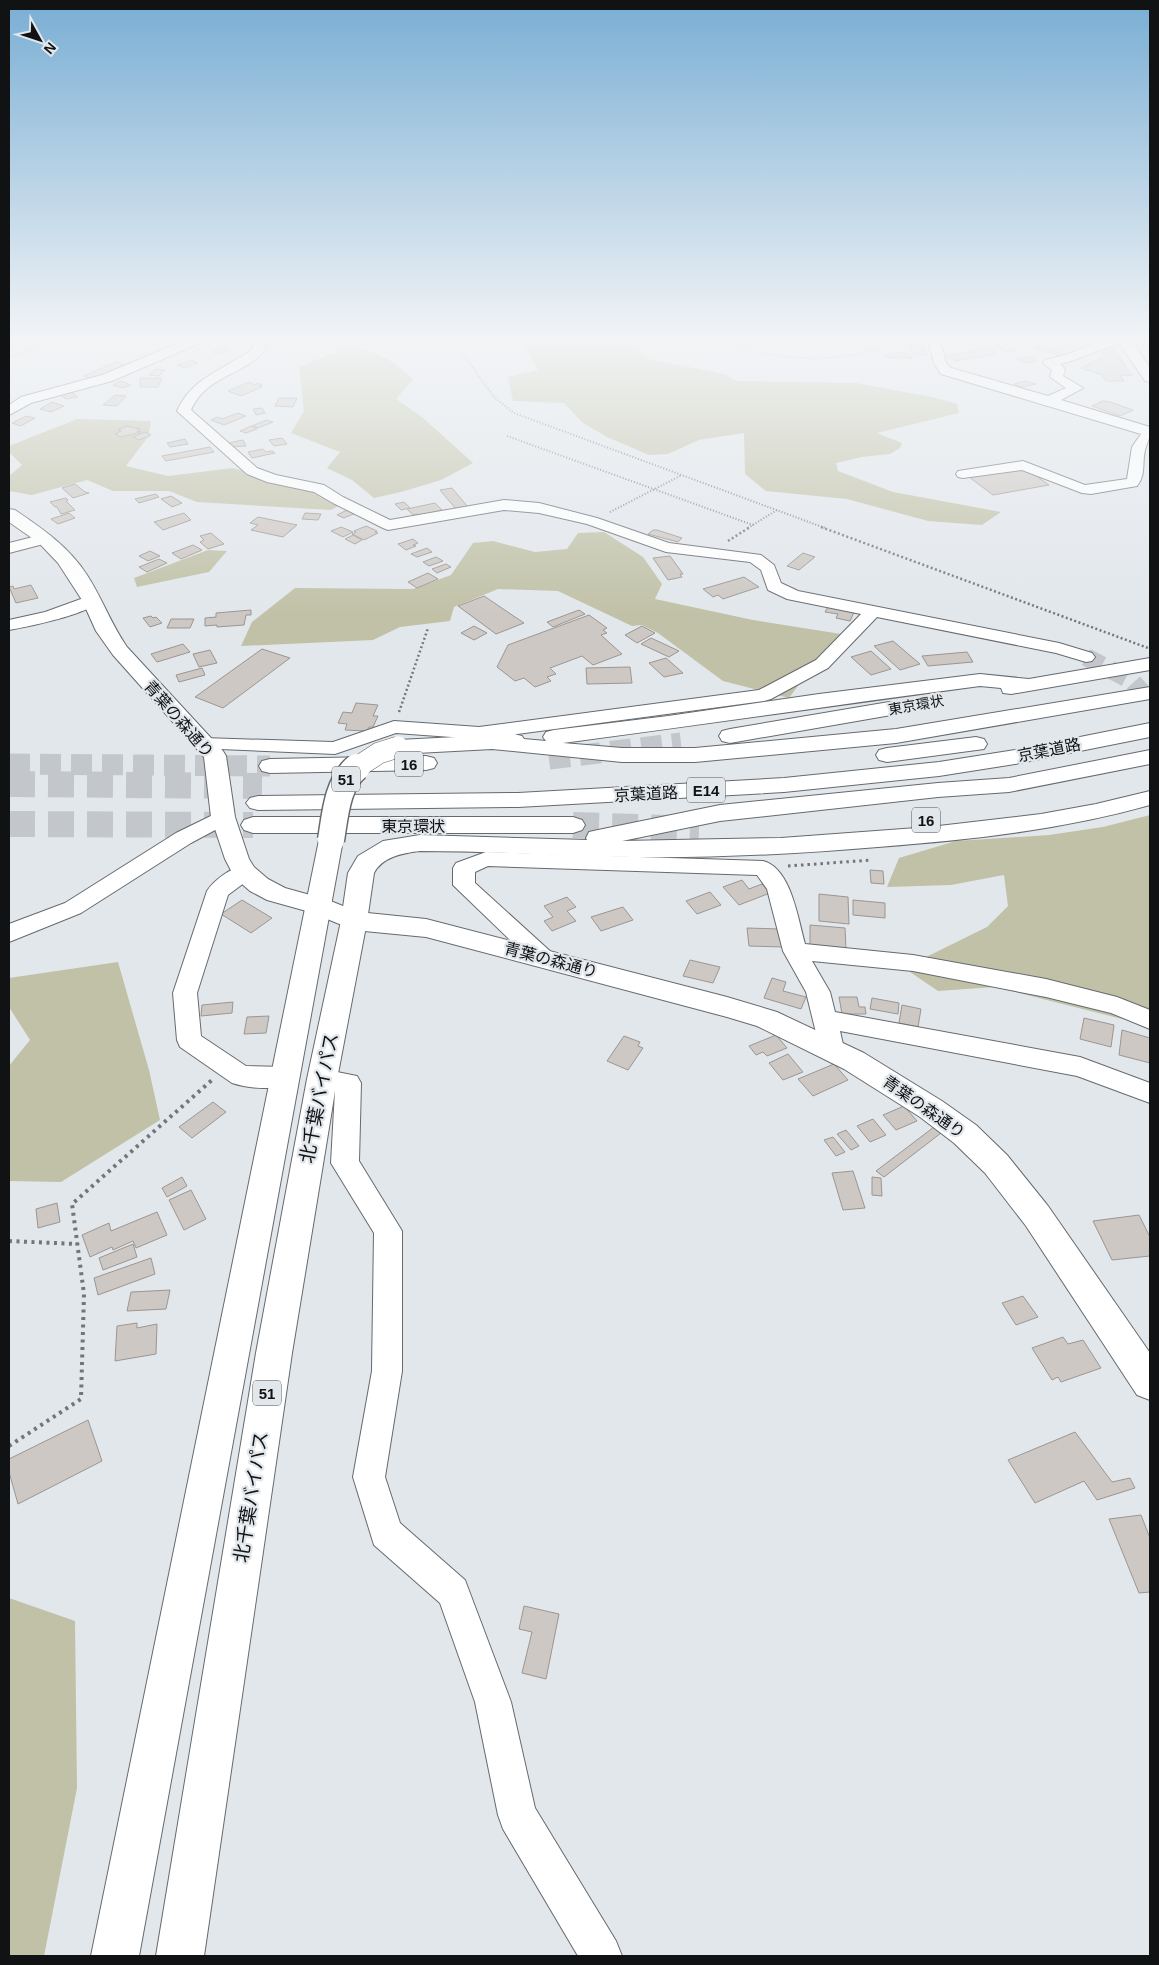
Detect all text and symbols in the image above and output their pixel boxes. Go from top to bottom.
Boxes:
north arrow [15,15,65,65]
text: N [41,39,59,57]
street label: 青葉の森通り [141,677,217,761]
street label: 東京環状 [887,692,945,718]
street label: 京葉道路 [1016,736,1082,764]
road number: 16 [395,752,423,776]
road number: 51 [332,766,360,792]
road number: E14 [687,778,725,802]
street label: 京葉道路 [614,784,678,804]
road number: 16 [912,808,940,832]
street label: 東京環状 [381,818,445,835]
street label: 青葉の森通り [502,939,600,981]
street label: 北千葉バイパス [296,1031,342,1165]
street label: 青葉の森通り [880,1073,968,1141]
road number: 51 [253,1380,281,1406]
street label: 北千葉バイパス [230,1430,272,1564]

